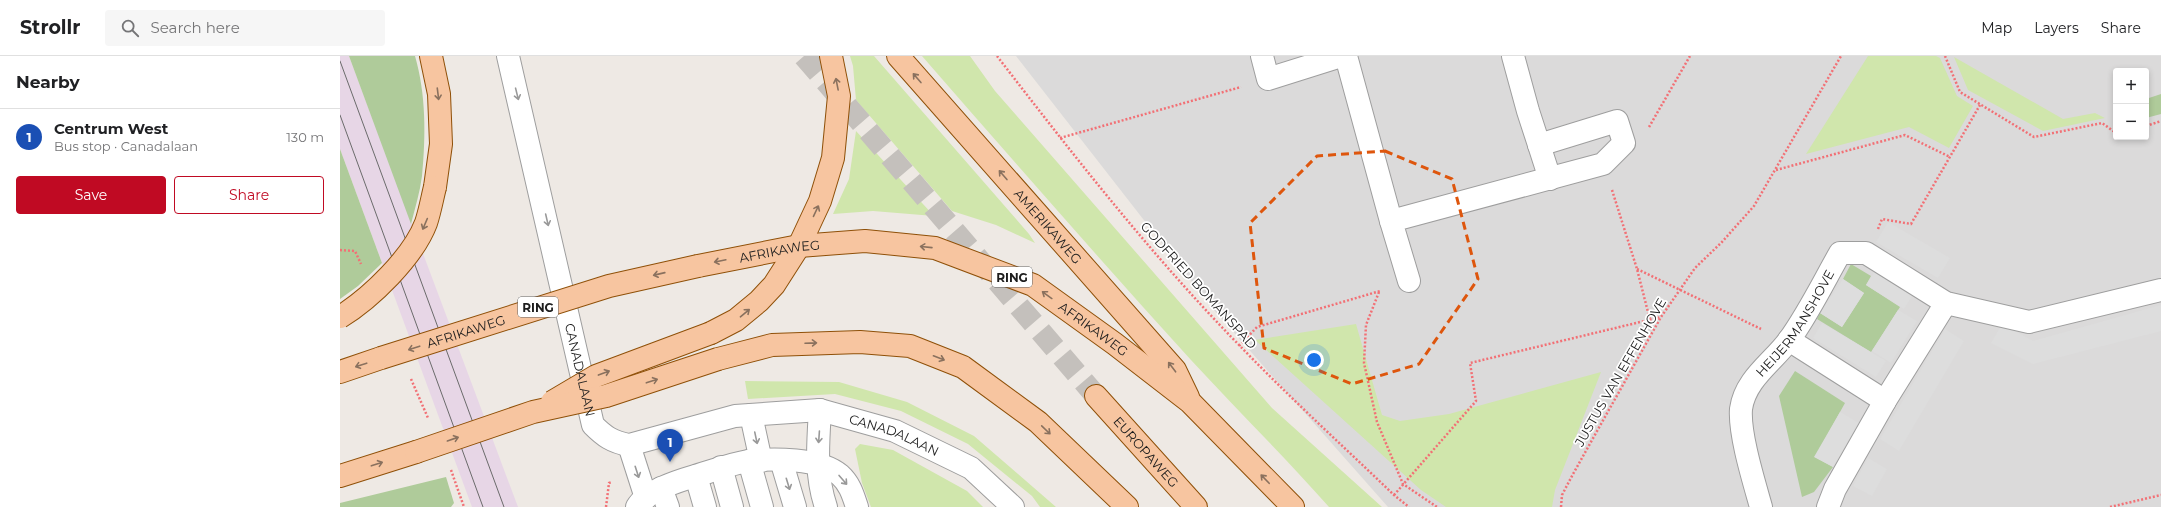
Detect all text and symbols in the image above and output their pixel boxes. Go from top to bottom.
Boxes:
search box [105,10,385,46]
text: Strollr [20,16,81,39]
icon: search [119,17,141,39]
text: Search here [151,18,240,37]
text: Map [1981,19,2012,37]
text: Layers [2034,19,2079,37]
text: Share [2101,19,2141,37]
map controls [2113,68,2149,140]
button: + [2113,68,2149,104]
text: Nearby [16,72,80,92]
one-way arrow [912,73,921,83]
one-way arrow [832,78,840,91]
one-way arrow [434,87,442,100]
one-way arrow [514,87,522,100]
button: − [2113,104,2149,140]
text: Centrum West [54,119,168,138]
text: 1 [26,129,32,145]
text: 130 m [286,129,324,145]
text: Bus stop · Canadalaan [54,138,198,154]
one-way arrow [999,171,1008,181]
button: Save [16,176,166,214]
button: Share [174,176,324,214]
street label: AMERIKAWEG [1011,185,1085,267]
one-way arrow [812,205,820,217]
one-way arrow [543,214,551,227]
one-way arrow [420,218,428,230]
street label: GODFRIED BOMANSPAD [1138,218,1261,352]
street label: AFRIKAWEG [738,236,820,266]
one-way arrow [920,243,933,251]
one-way arrow [713,257,726,265]
road number: RING [992,267,1032,287]
street label: HEIJERMANSHOVE [1752,267,1837,380]
one-way arrow [653,271,666,279]
one-way arrow [1041,291,1052,299]
street label: JUSTUS VAN EFFENHOVE [1570,295,1669,450]
road number: RING [518,297,558,317]
street label: AFRIKAWEG [1056,298,1131,359]
one-way arrow [739,309,750,318]
street label: AFRIKAWEG [425,311,507,351]
street label: CANADALAAN [562,322,599,418]
one-way arrow [804,340,817,347]
one-way arrow [409,344,421,352]
your location [1304,350,1324,370]
one-way arrow [932,354,944,362]
one-way arrow [354,362,367,369]
one-way arrow [1168,362,1176,373]
one-way arrow [598,368,610,376]
one-way arrow [645,377,658,384]
street label: CANADALAAN [847,411,942,459]
street label: EUROPAWEG [1110,413,1182,490]
one-way arrow [1041,425,1051,435]
pin: 1 [657,429,683,462]
one-way arrow [815,430,822,443]
one-way arrow [752,431,760,444]
one-way arrow [446,435,458,443]
one-way arrow [370,460,383,467]
one-way arrow [634,465,642,477]
one-way arrow [839,474,848,485]
one-way arrow [1260,474,1270,484]
one-way arrow [785,477,792,490]

